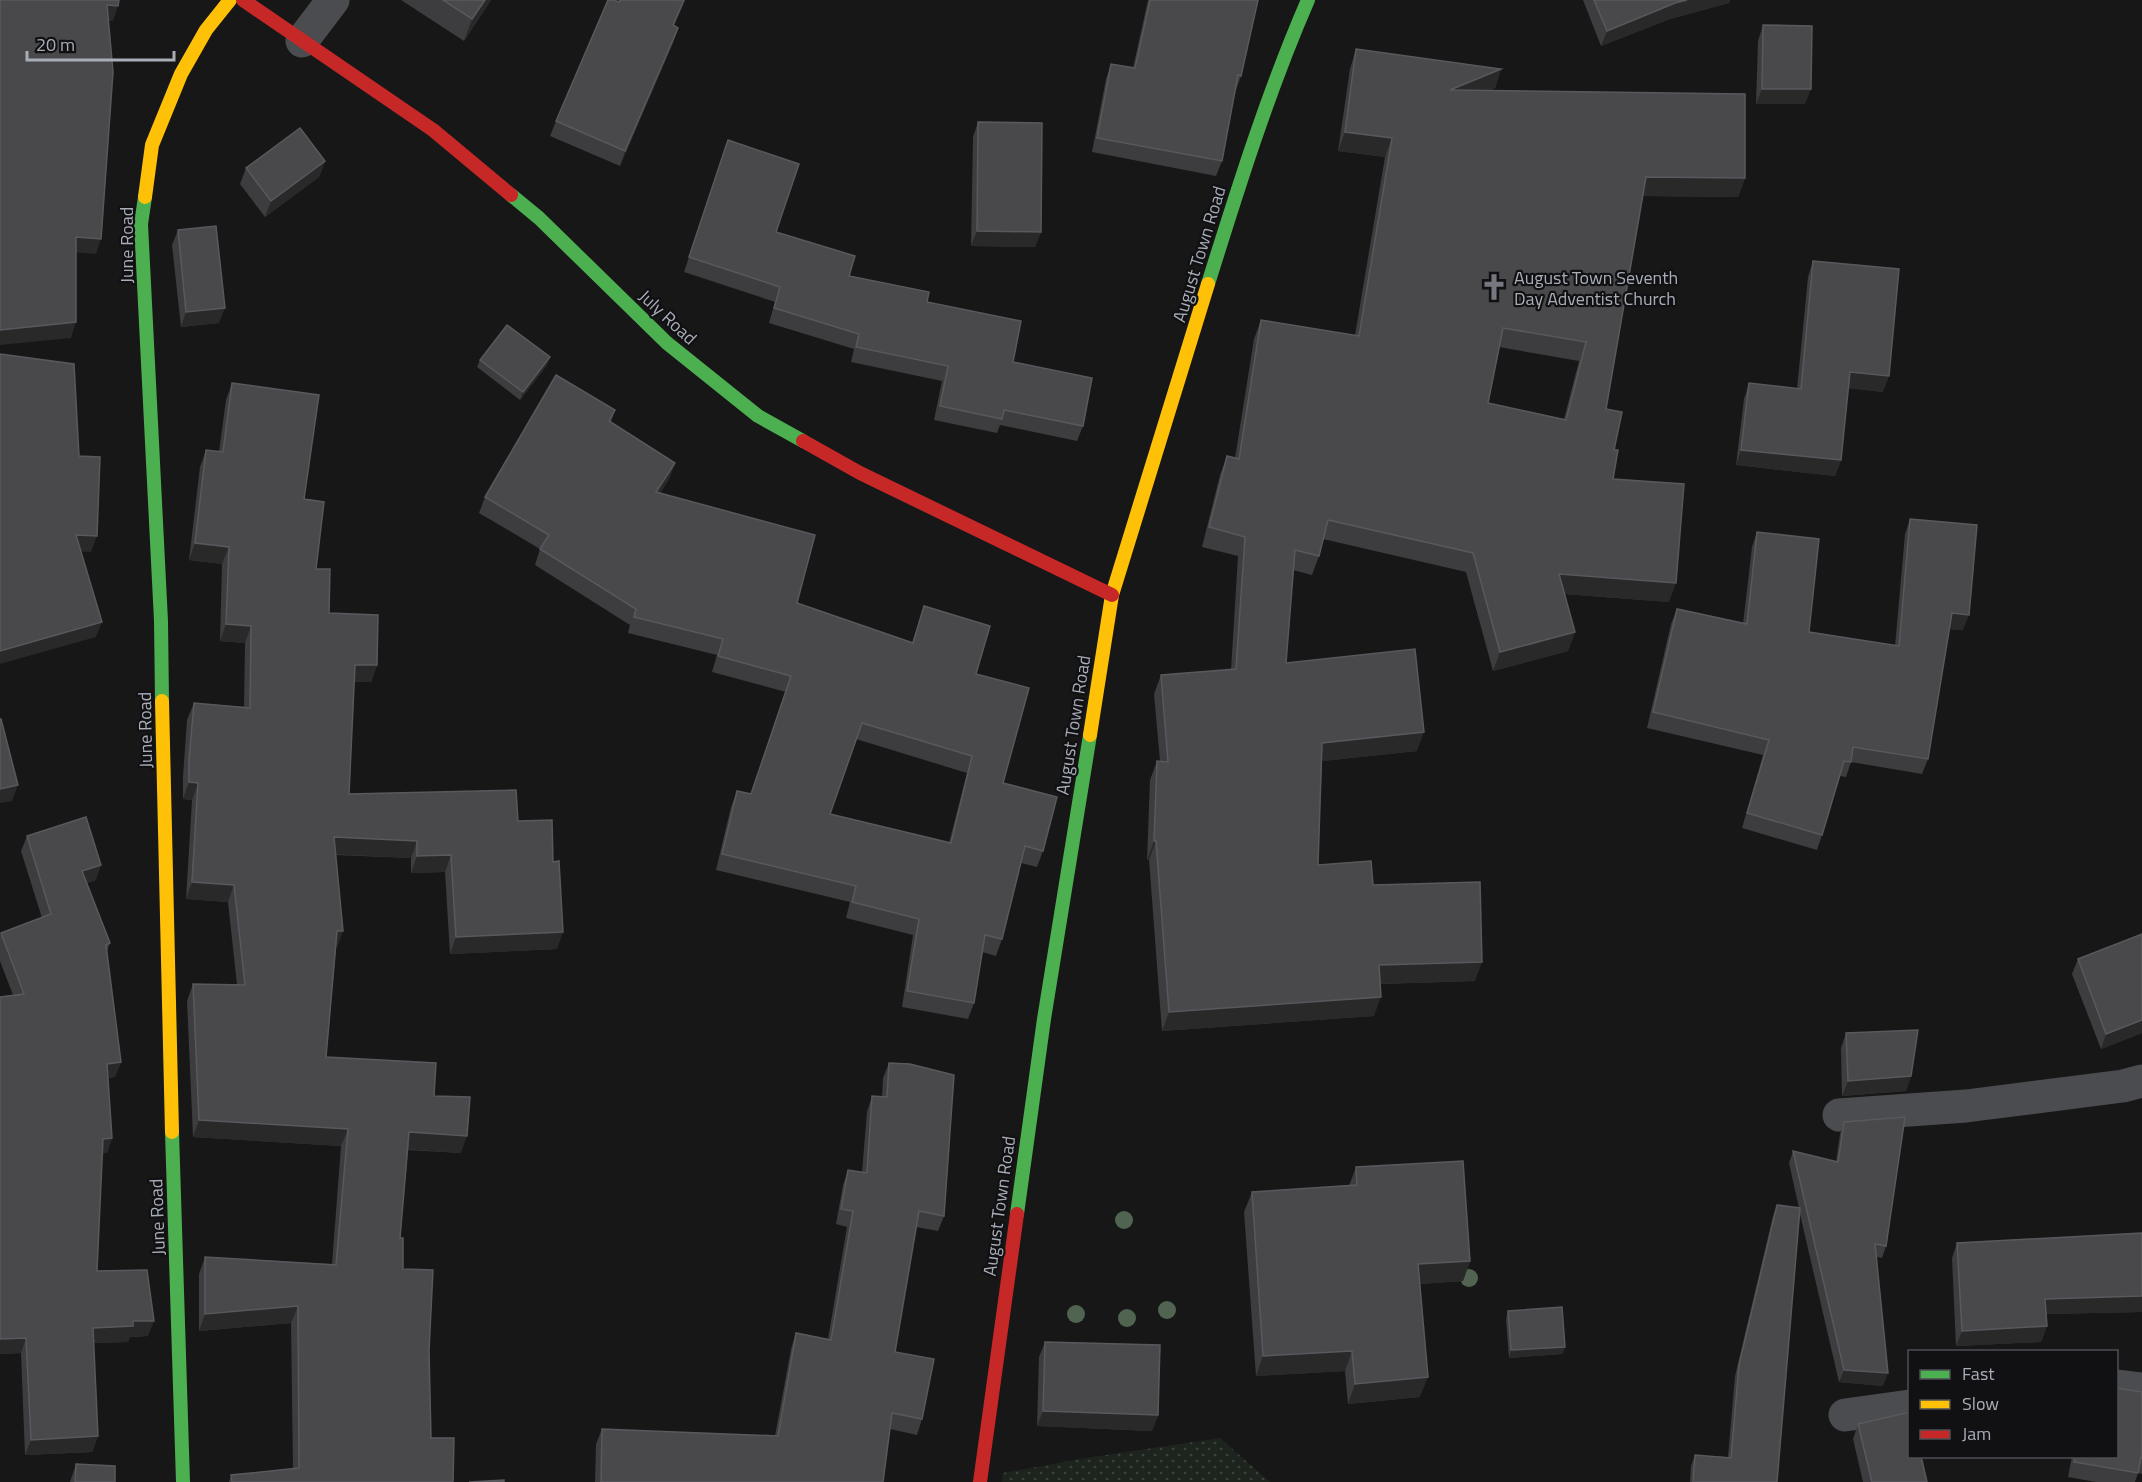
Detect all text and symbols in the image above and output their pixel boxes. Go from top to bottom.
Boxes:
scale bar [27,24,174,62]
text: 20 m [36,31,75,58]
street label: August Town Road [1165,182,1233,326]
street label: June Road [113,207,140,283]
place label: August Town Seventh Day Adventist Church [1514,264,1678,312]
church icon: August Town Seventh Day Adventist Church [1479,272,1509,302]
street label: July Road [633,283,703,351]
street label: August Town Road [1049,653,1097,797]
street label: June Road [131,692,159,768]
street label: August Town Road [976,1134,1022,1278]
street label: June Road [142,1178,172,1256]
legend [1908,1350,2118,1458]
text: Fast [1962,1360,1995,1387]
text: Slow [1962,1390,1999,1417]
text: Jam [1962,1420,1991,1447]

